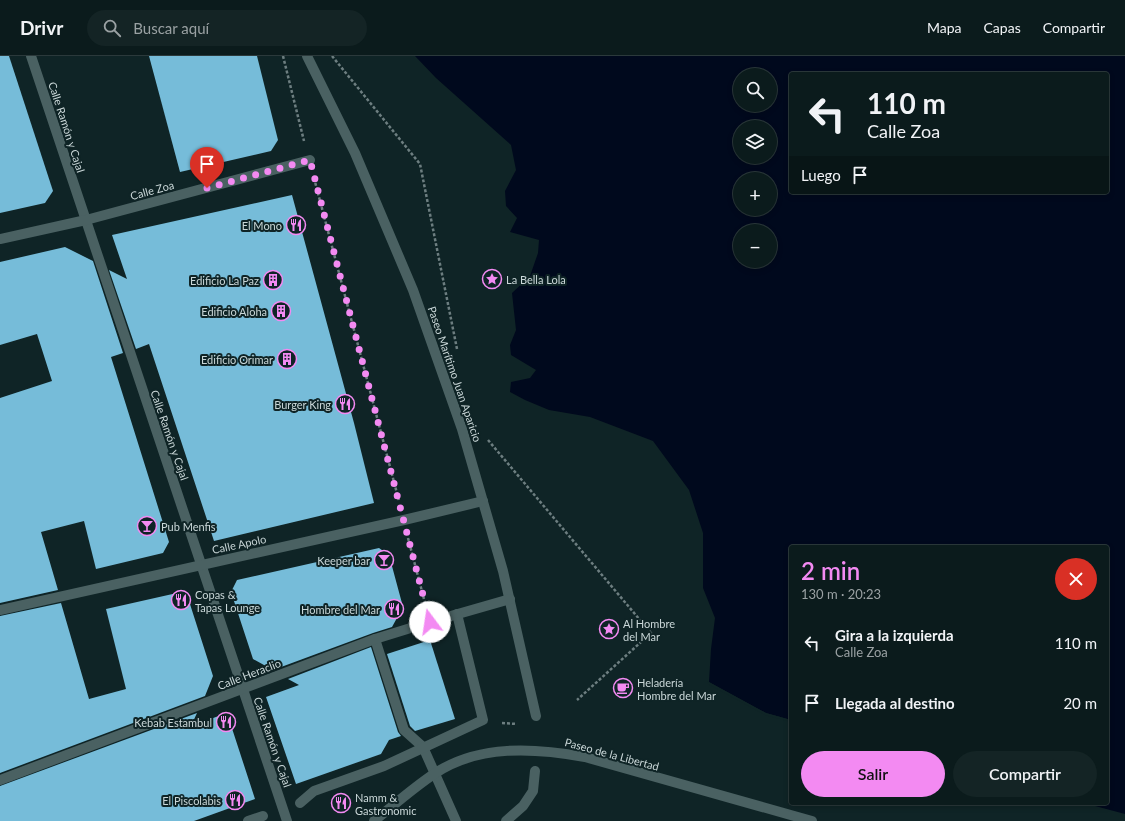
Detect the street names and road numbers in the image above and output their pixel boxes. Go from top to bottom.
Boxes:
street label: Calle Ramón y Cajal [46,80,88,174]
street label: Calle Zoa [129,178,175,202]
street label: Paseo Marítimo Juan Aparicio [426,304,484,444]
street label: Calle Ramón y Cajal [148,388,192,482]
street label: Calle Apolo [211,532,267,556]
street label: Calle Heraclio [215,656,283,692]
street label: Calle Ramón y Cajal [251,695,295,789]
street label: Paseo de la Libertad [563,735,661,773]

